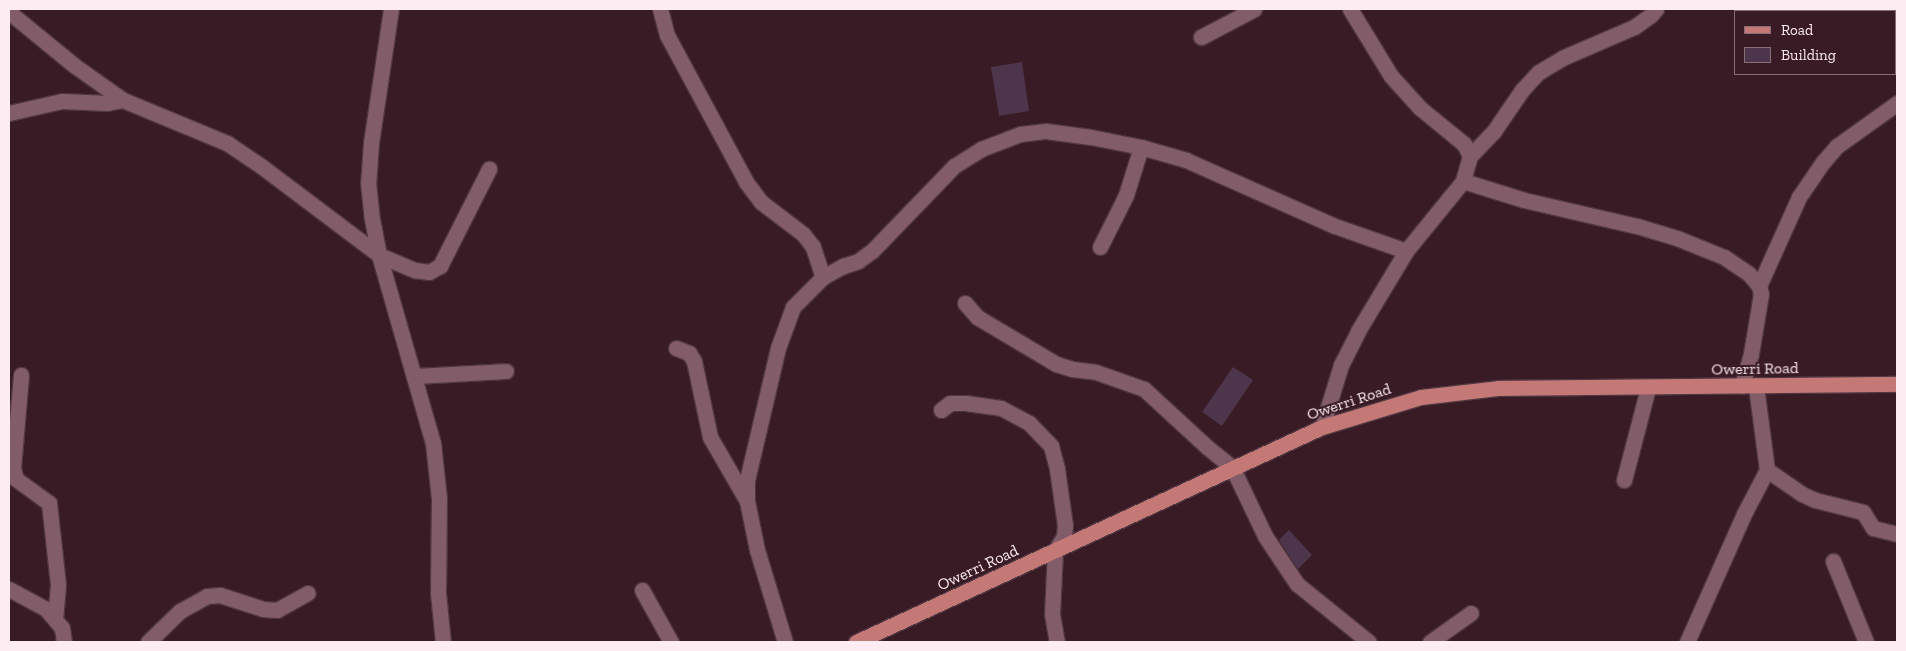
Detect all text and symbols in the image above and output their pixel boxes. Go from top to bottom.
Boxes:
legend [1734,10,1896,75]
text: Road [1781,21,1813,39]
text: Building [1781,46,1836,64]
street label: Owerri Road [1711,359,1799,379]
street label: Owerri Road [1305,379,1393,425]
street label: Owerri Road [934,541,1022,595]

